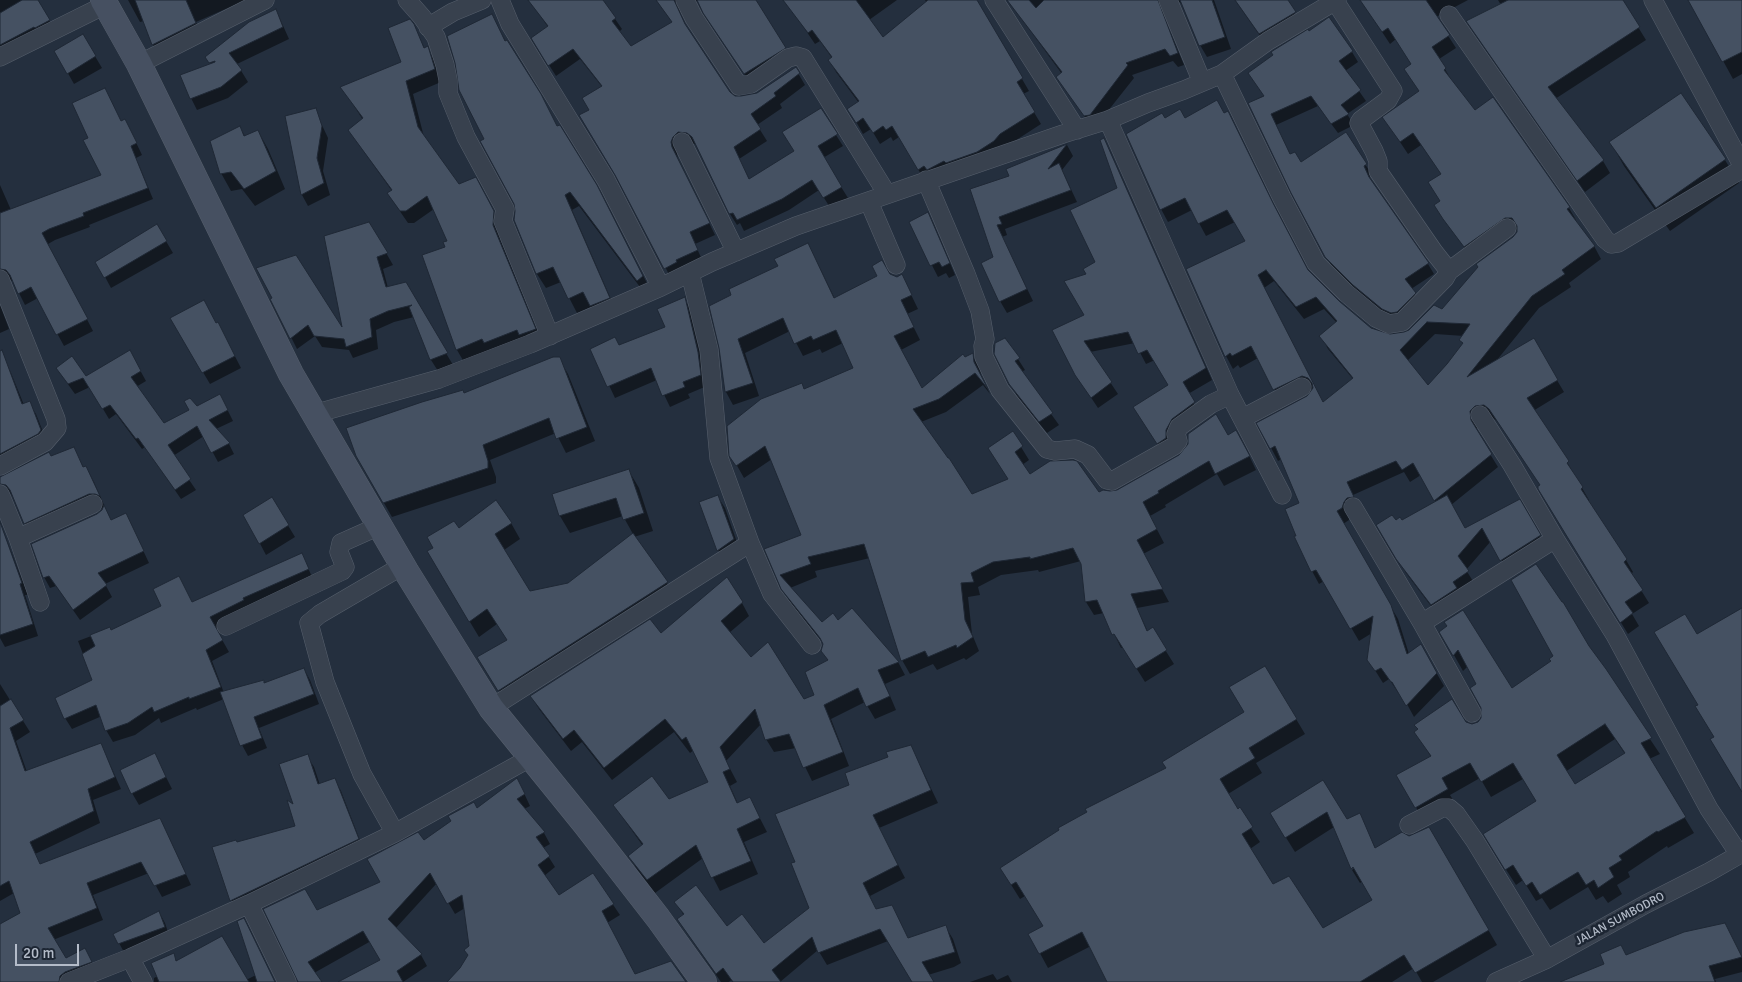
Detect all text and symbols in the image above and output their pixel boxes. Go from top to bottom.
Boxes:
street label: JALAN SUMBODRO [1573,889,1667,949]
scale bar [18,934,81,966]
text: 20 m [23,944,54,962]

